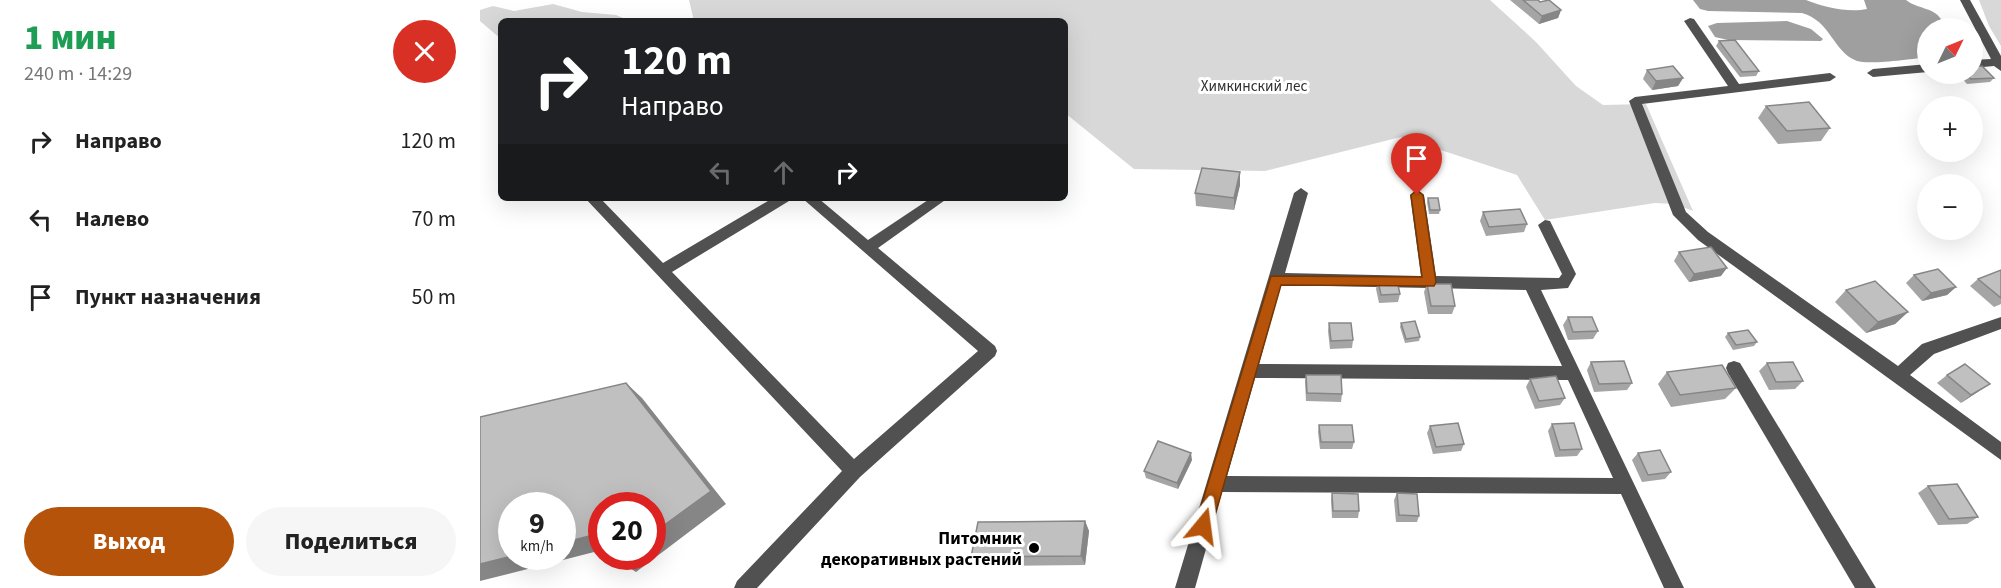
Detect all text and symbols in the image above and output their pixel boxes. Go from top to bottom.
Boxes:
text: 1 мин [24,12,117,63]
north arrow [1917,18,1983,84]
map controls [1917,18,1983,240]
button: close [393,20,456,83]
text: 120 m [621,31,732,91]
icon: right [522,42,600,120]
text: 240 m · 14:29 [24,60,132,88]
park label: Химкинский лес [1201,76,1307,97]
text: Направо [621,87,724,126]
button: + [1917,96,1983,162]
icon: right [24,125,57,158]
text: Направо [75,125,162,157]
text: 120 m [401,125,456,157]
pin [1391,133,1442,195]
icon: arrive [1400,142,1433,175]
icon: left [704,156,737,189]
icon: ahead [767,156,800,189]
icon: right [830,156,863,189]
button: − [1917,174,1983,240]
icon: left [24,203,57,236]
text: Налево [75,203,149,235]
text: 70 m [411,203,456,235]
icon: arrive [24,281,57,314]
text: Пункт назначения [75,281,261,313]
text: 50 m [411,281,456,313]
speed limit sign: 20 [588,492,666,570]
position arrow [1171,494,1235,558]
text: 9 [529,502,545,545]
button: Выход [24,507,234,576]
button: Поделиться [246,507,456,576]
place label: Питомник декоративных растений [821,526,1022,572]
text: km/h [520,536,554,557]
marker: Питомник декоративных растений [1027,541,1041,555]

